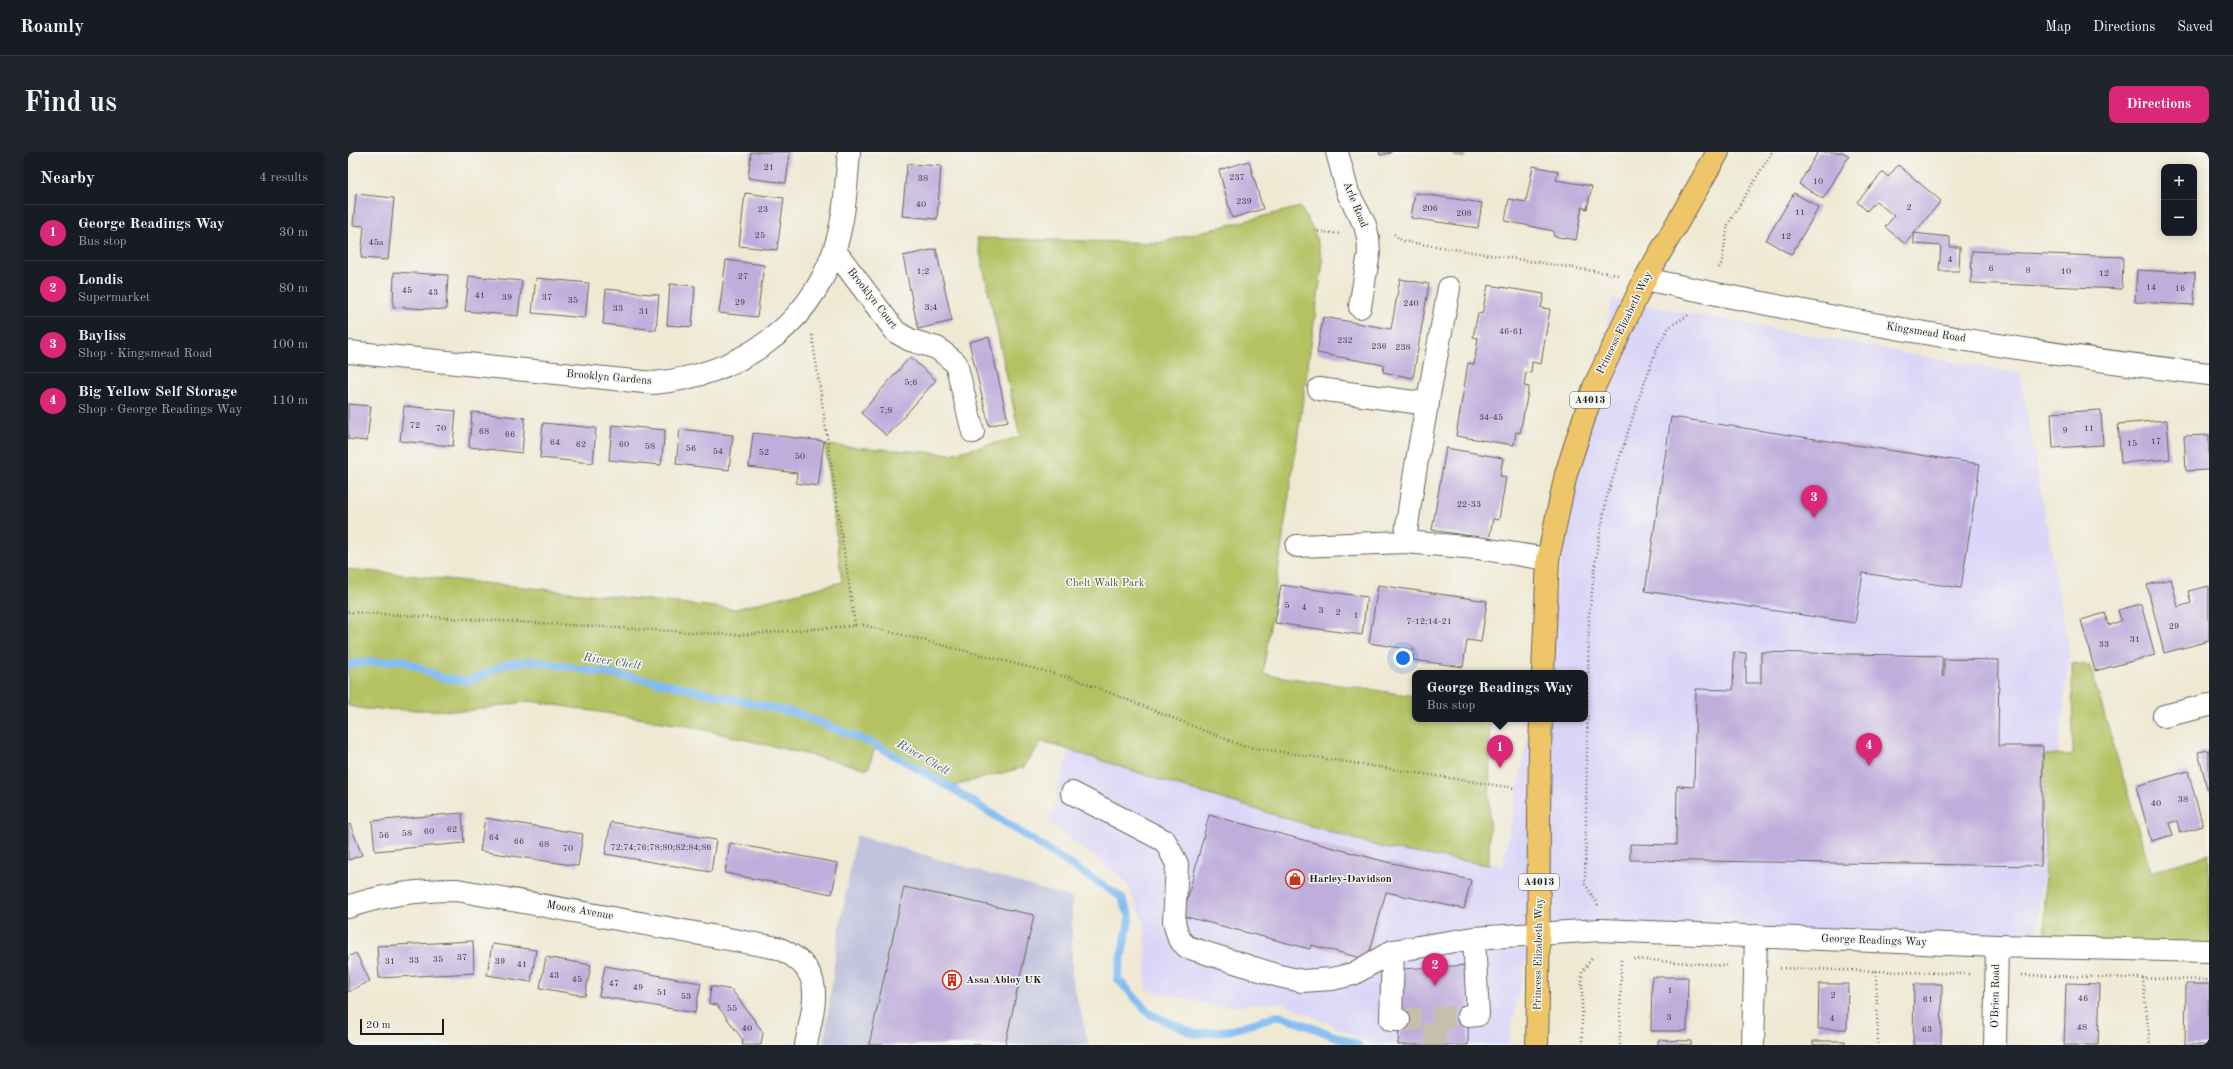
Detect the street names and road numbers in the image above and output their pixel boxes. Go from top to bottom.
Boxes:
street label: Arle Road [1341,180,1369,230]
street label: Brooklyn Court [845,267,899,332]
street label: Princess Elizabeth Way [1595,270,1655,376]
street label: Kingsmead Road [1885,321,1967,345]
street label: Brooklyn Gardens [566,369,653,387]
road number: A4013 [1570,392,1610,408]
road number: A4013 [1519,874,1559,890]
street label: Princess Elizabeth Way [1533,897,1545,1010]
street label: Moors Avenue [546,900,614,922]
street label: George Readings Way [1821,934,1927,948]
street label: O'Brien Road [1990,964,2002,1028]

